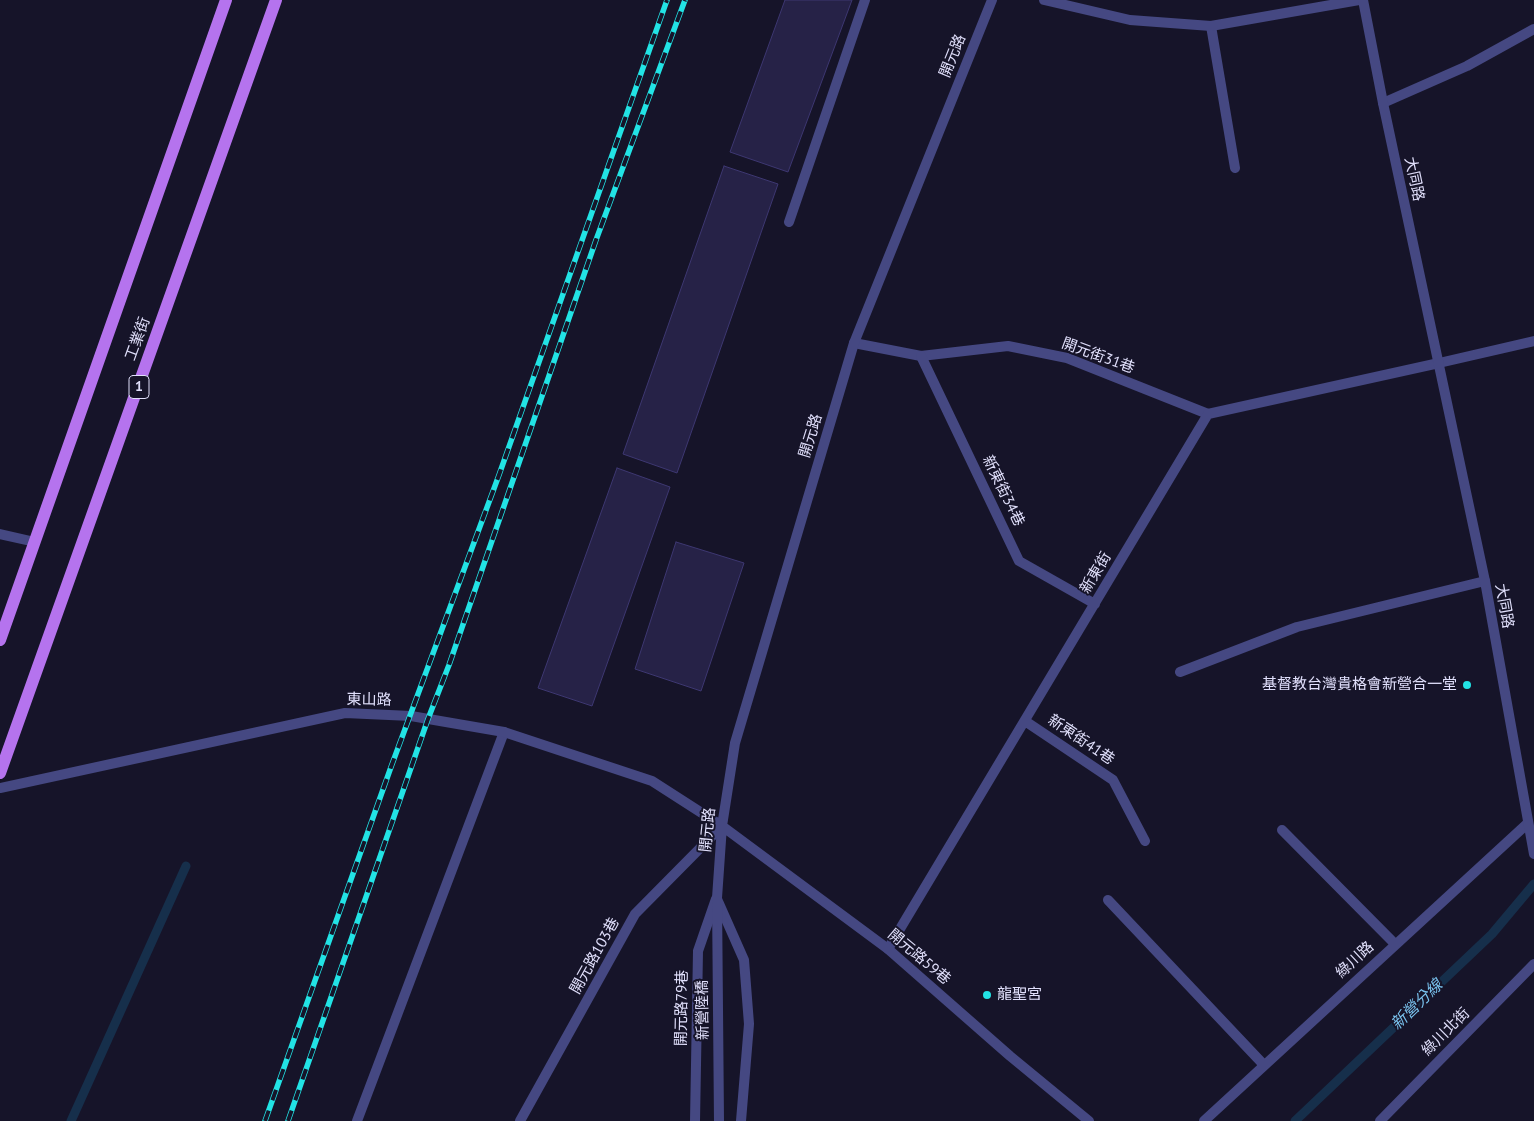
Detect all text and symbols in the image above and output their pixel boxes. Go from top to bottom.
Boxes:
street label: 開元路 [936,32,970,80]
street label: 大同路 [1401,155,1427,203]
street label: 工業街 [122,315,154,363]
street label: 開元街31巷 [1059,334,1137,378]
road number: 1 [129,376,149,398]
street label: 開元路 [796,412,826,460]
street label: 新東街34巷 [978,453,1028,529]
street label: 新東街 [1077,549,1115,597]
street label: 大同路 [1491,582,1517,630]
place label: 基督教台灣貴格會新營合一堂 [1262,676,1457,694]
marker: 基督教台灣貴格會新營合一堂 [1461,679,1473,691]
street label: 東山路 [346,691,392,709]
street label: 新東街41巷 [1044,711,1118,769]
street label: 開元路 [697,807,719,853]
street label: 開元路103巷 [567,915,623,997]
street label: 開元路59巷 [884,926,954,988]
street label: 綠川路 [1332,938,1378,982]
street label: 開元路79巷 [672,970,692,1046]
water label: 新營分線 [1387,976,1447,1034]
street label: 新營陸橋 [693,980,713,1040]
place label: 龍聖宮 [997,986,1042,1004]
marker: 龍聖宮 [981,989,993,1001]
street label: 綠川北街 [1418,1004,1474,1060]

